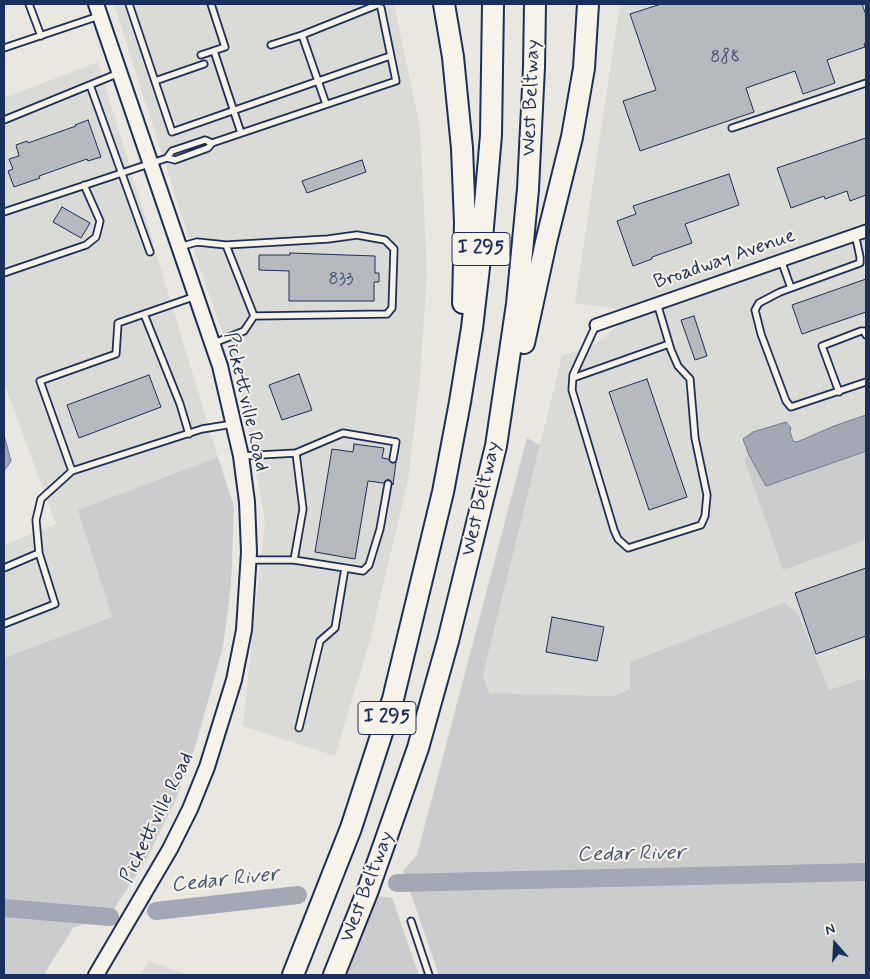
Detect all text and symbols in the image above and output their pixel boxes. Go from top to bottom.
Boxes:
street label: West Beltway [518,39,546,157]
house number: 888 [710,47,740,69]
street label: Broadway Avenue [651,225,799,295]
road number: I 295 [452,232,510,266]
house number: 833 [328,269,354,291]
street label: Pickettville Road [217,330,273,474]
street label: West Beltway [457,439,507,559]
road number: I 295 [358,701,416,734]
street label: Pickettville Road [116,749,200,887]
street label: West Beltway [336,828,400,946]
water label: Cedar River [577,841,685,869]
water label: Cedar River [170,863,280,899]
north arrow [810,919,860,969]
text: N [823,920,837,940]

